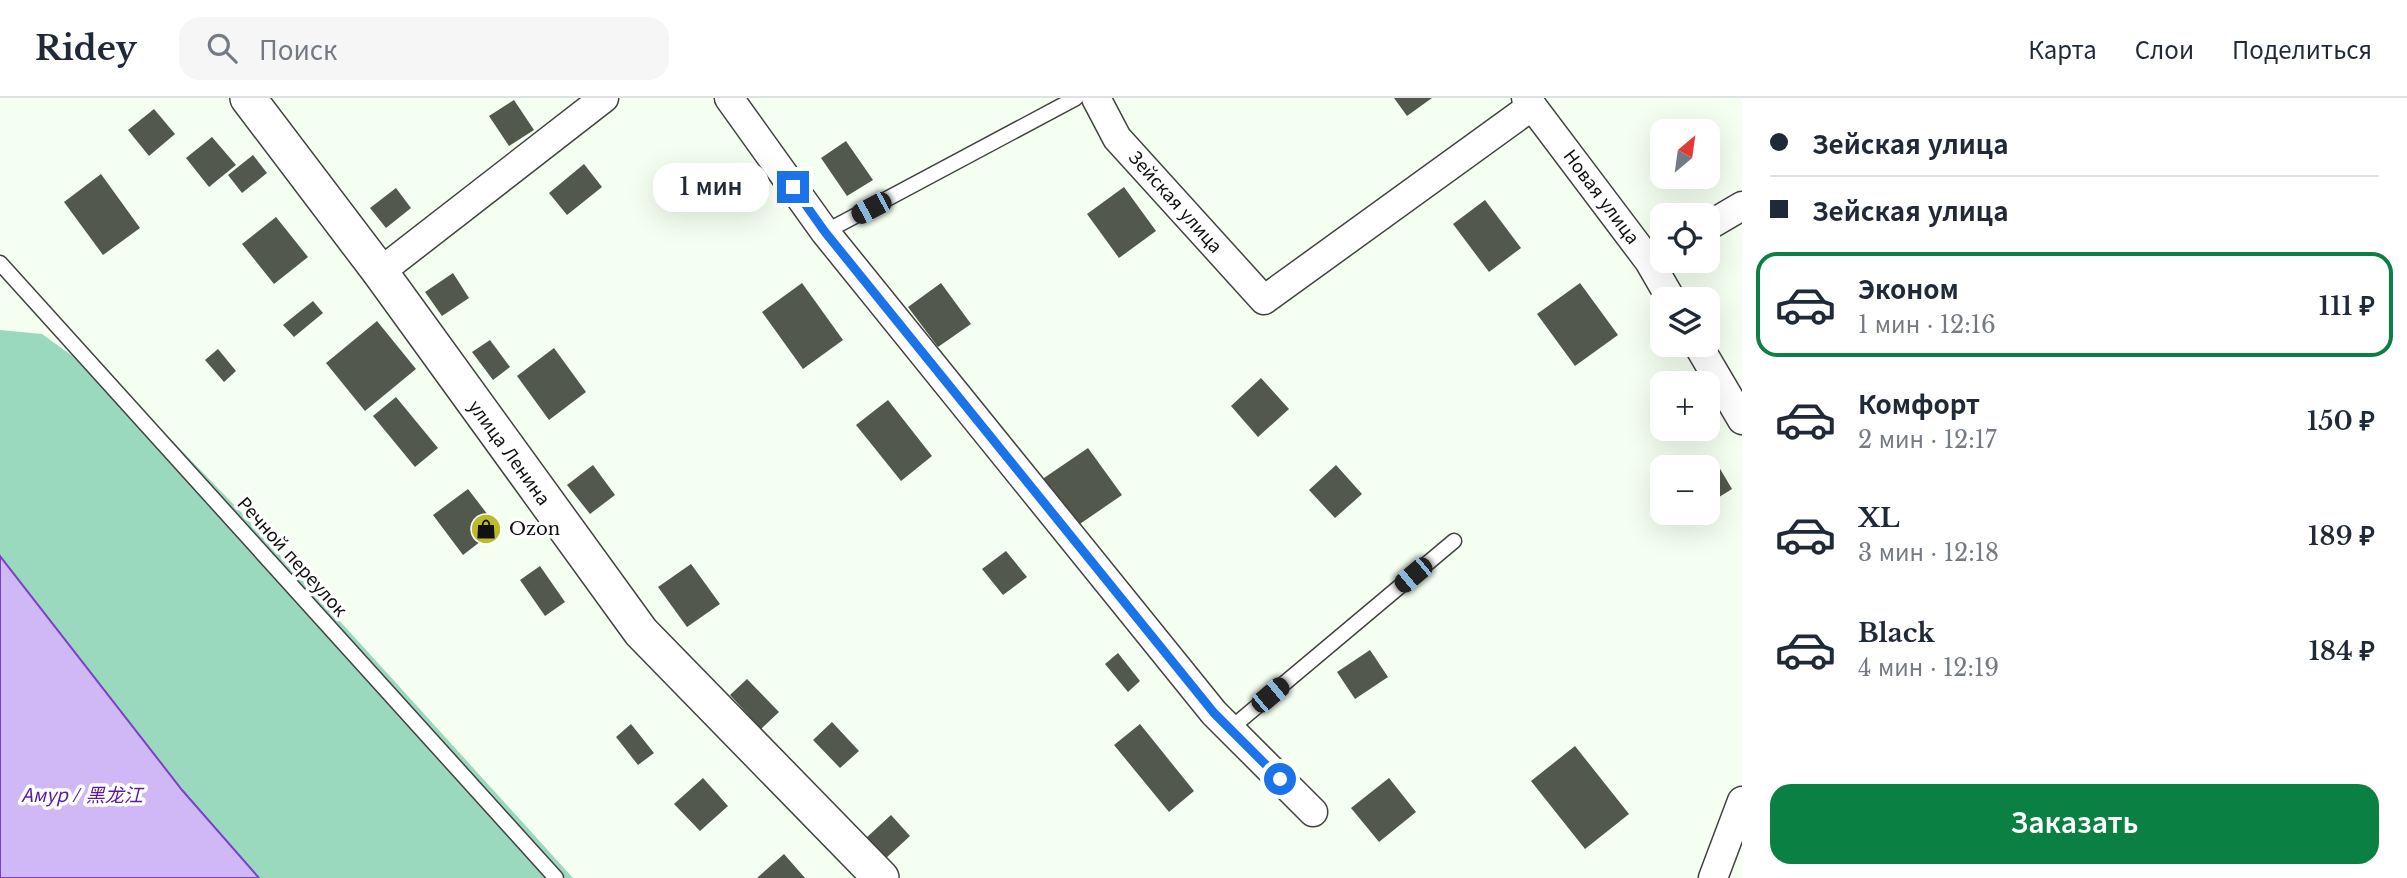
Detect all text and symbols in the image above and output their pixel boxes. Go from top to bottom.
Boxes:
search box [179,17,669,80]
text: Ridey [35,28,137,69]
icon: search [203,29,241,67]
text: Поиск [259,35,338,67]
text: Карта [2028,36,2097,65]
text: Слои [2135,36,2194,65]
text: Поделиться [2232,36,2372,65]
north arrow [1650,119,1720,189]
map controls [1650,119,1720,525]
text: Зейская улица [1812,129,2009,161]
street label: Зейская улица [1123,146,1227,258]
street label: Новая улица [1558,146,1644,248]
callout: 1 мин [653,162,768,212]
route end [777,171,809,203]
text: 1 мин [679,173,743,201]
car [848,189,895,227]
text: Зейская улица [1812,196,2009,228]
button: locate [1650,203,1720,273]
icon: car [1774,273,1837,336]
text: Эконом [1858,274,1959,306]
button: layers [1650,287,1720,357]
text: 111 ₽ [2319,290,2375,322]
text: 1 мин · 12:16 [1858,311,1996,339]
button: + [1650,371,1720,441]
icon: car [1774,388,1837,451]
text: Комфорт [1858,389,1980,421]
street label: улица Ленина [464,396,554,510]
text: 150 ₽ [2307,405,2375,437]
text: 2 мин · 12:17 [1858,426,1997,454]
button: − [1650,455,1720,525]
street label: Речной переулок [233,493,351,621]
text: XL [1858,502,1900,534]
icon: car [1774,503,1837,566]
shop icon: Ozon [469,512,503,546]
place label: Ozon [509,518,560,540]
text: 189 ₽ [2308,520,2375,552]
text: 3 мин · 12:18 [1858,539,1999,567]
car [1391,553,1436,597]
text: Black [1858,617,1935,649]
icon: car [1774,618,1837,681]
text: 184 ₽ [2308,635,2375,667]
text: 4 мин · 12:19 [1858,654,1999,682]
car [1248,673,1293,717]
route start [1264,763,1296,795]
water label: Амур / 黑龙江 [21,784,145,807]
button: Заказать [1770,784,2379,864]

